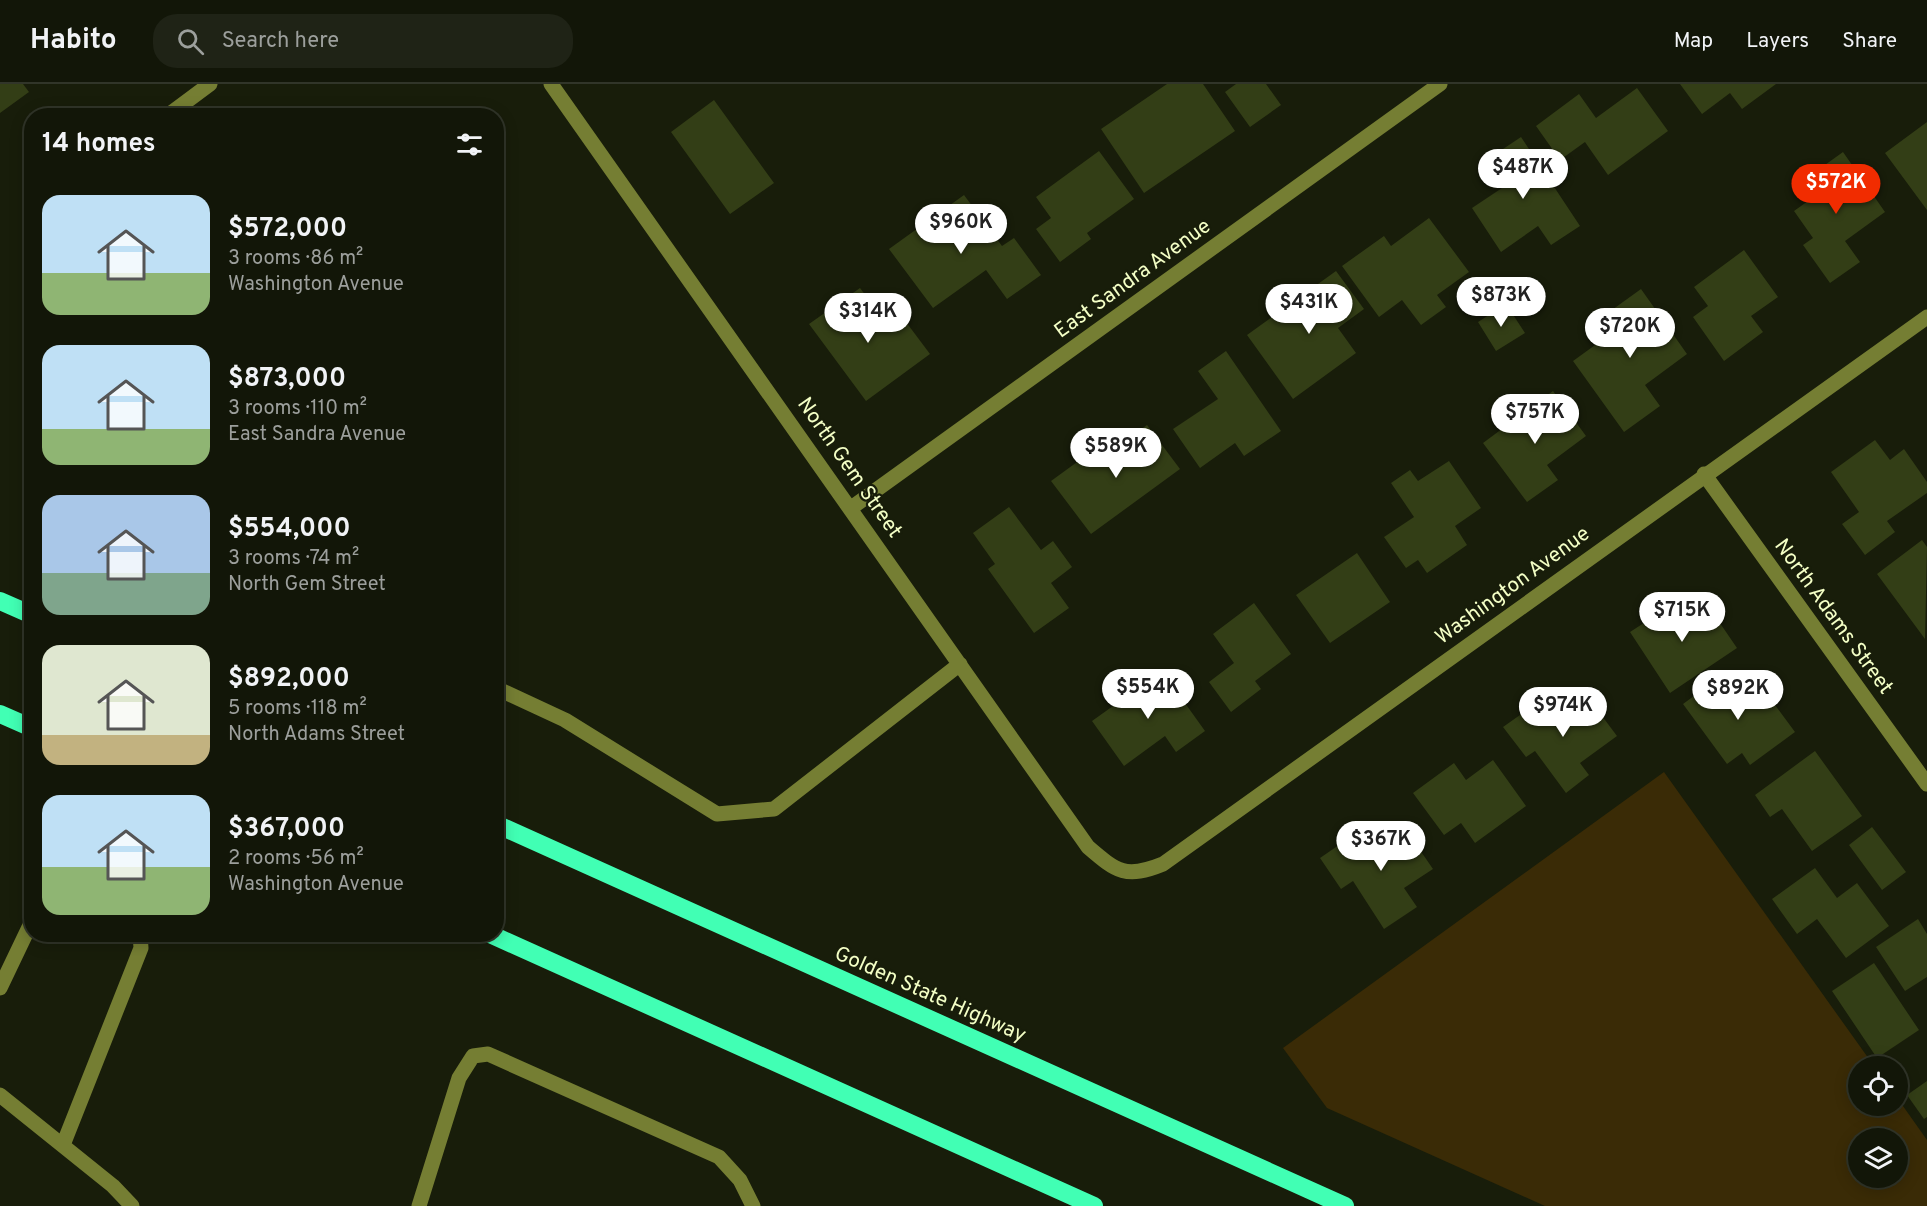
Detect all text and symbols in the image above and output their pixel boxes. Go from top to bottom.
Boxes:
search box [153,14,573,68]
text: Habito [30,23,117,59]
icon: search [174,25,207,58]
text: Search here [222,28,339,55]
text: Map [1674,28,1713,55]
text: Layers [1746,28,1809,55]
text: Share [1842,28,1897,55]
text: 14 homes [42,128,156,161]
icon: filters [453,128,486,161]
pin: $487K [1481,149,1565,200]
text: $487K [1492,155,1554,181]
pin: $572K [1794,164,1878,215]
text: $572K [1805,170,1867,196]
pin: $960K [919,204,1003,255]
text: $960K [929,210,993,236]
text: $572,000 [228,213,347,246]
street label: East Sandra Avenue [1049,213,1217,345]
icon: home [90,219,162,291]
text: 3 rooms · 86 m² [228,246,363,272]
text: Washington Avenue [228,272,404,298]
pin: $873K [1459,277,1543,328]
text: $873K [1471,283,1531,309]
pin: $431K [1267,284,1351,335]
text: $431K [1280,290,1339,316]
pin: $314K [826,293,910,344]
text: $314K [838,299,898,325]
pin: $720K [1588,308,1672,359]
text: $720K [1599,314,1661,340]
text: $873,000 [228,363,346,396]
icon: home [90,369,162,441]
street label: North Gem Street [790,392,908,544]
pin: $757K [1493,394,1577,445]
text: 3 rooms · 110 m² [228,396,367,422]
text: $757K [1505,400,1565,426]
text: East Sandra Avenue [228,422,406,448]
pin: $589K [1074,428,1158,479]
text: $589K [1084,434,1148,460]
text: $554,000 [228,513,351,546]
icon: home [90,519,162,591]
street label: Washington Avenue [1430,521,1596,651]
street label: North Adams Street [1767,534,1899,700]
text: 3 rooms · 74 m² [228,546,359,572]
text: North Gem Street [228,572,386,598]
pin: $715K [1640,592,1724,643]
text: $715K [1653,598,1711,624]
text: $892,000 [228,663,350,696]
icon: home [90,669,162,741]
pin: $554K [1106,669,1190,720]
pin: $892K [1696,670,1780,721]
text: $554K [1116,675,1180,701]
text: $892K [1706,676,1770,702]
pin: $974K [1521,687,1605,738]
text: $974K [1533,693,1593,719]
text: 5 rooms · 118 m² [228,696,367,722]
text: North Adams Street [228,722,405,748]
text: $367,000 [228,813,345,846]
icon: home [90,819,162,891]
pin: $367K [1339,821,1423,872]
text: $367K [1350,827,1412,853]
text: 2 rooms · 56 m² [228,846,364,872]
text: Washington Avenue [228,872,404,898]
street label: Golden State Highway [830,941,1030,1049]
map controls [1848,1056,1908,1188]
button: locate [1848,1056,1908,1116]
button: layers [1848,1128,1908,1188]

